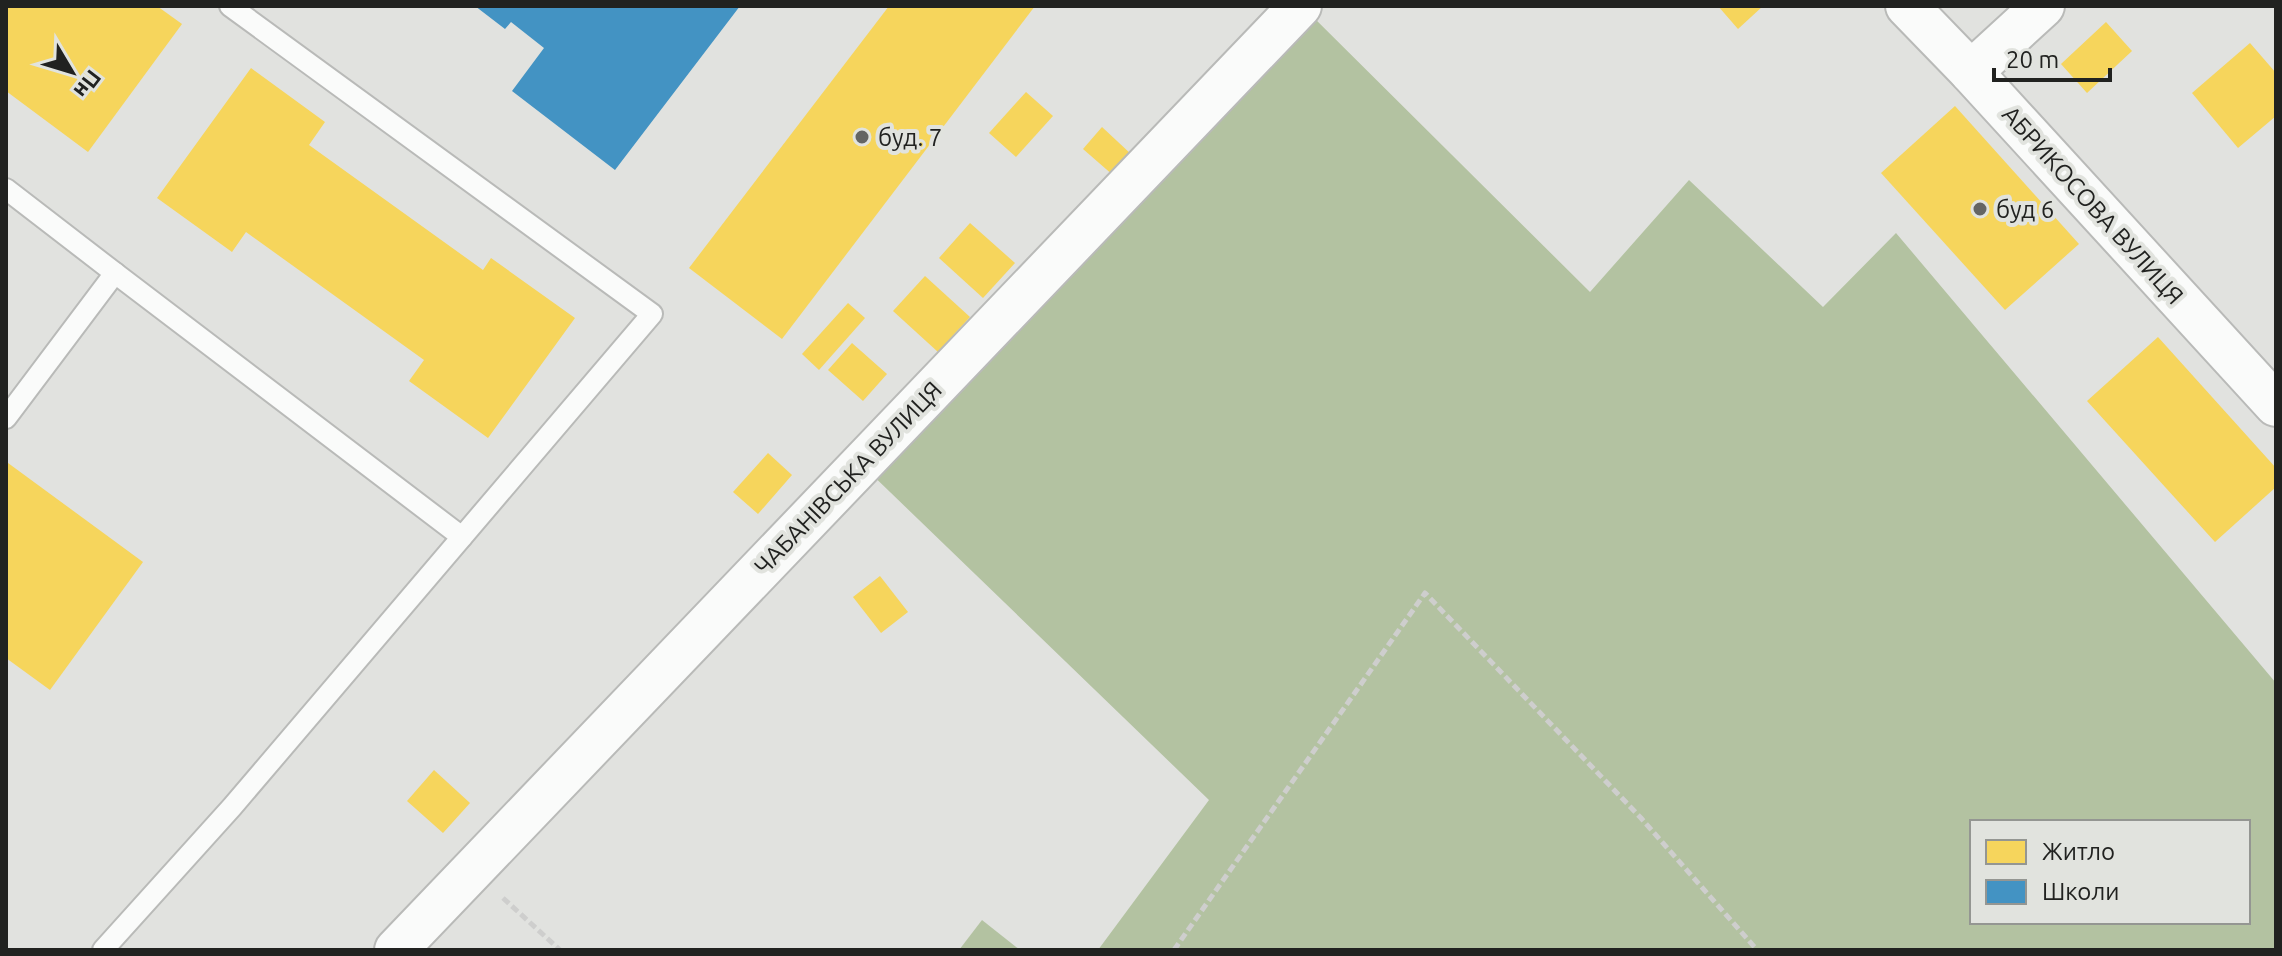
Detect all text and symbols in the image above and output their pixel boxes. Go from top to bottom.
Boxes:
north arrow [32,32,112,112]
scale bar [1994,32,2110,82]
text: 20 m [2006,46,2059,73]
text: Пн [69,66,107,104]
street label: АБРИКОСОВА ВУЛИЦЯ [1997,101,2189,309]
place label: буд. 7 [878,124,942,151]
marker: буд. 7 [853,128,871,146]
place label: буд 6 [1996,196,2054,223]
marker: буд 6 [1971,200,1989,218]
street label: ЧАБАНІВСЬКА ВУЛИЦЯ [749,376,947,580]
legend [1970,820,2250,924]
text: Житло [2042,838,2115,865]
text: Школи [2042,878,2120,905]

